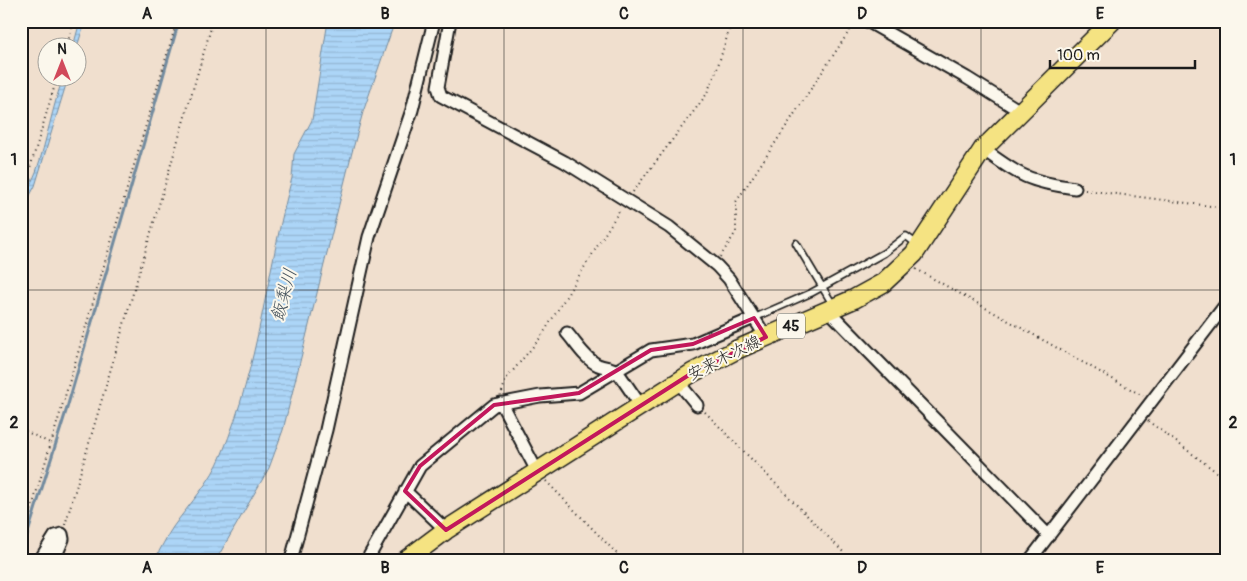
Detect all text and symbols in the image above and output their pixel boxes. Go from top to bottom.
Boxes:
text: A [142,4,153,24]
text: B [380,4,390,24]
text: C [619,4,629,24]
text: D [857,4,867,24]
text: E [1096,4,1105,24]
north arrow [38,38,88,88]
scale bar [1050,38,1194,70]
text: N [57,41,67,58]
text: 100 m [1057,46,1100,65]
text: 1 [11,150,17,170]
text: 1 [1230,150,1236,170]
water label: 飯梨川 [266,266,302,324]
road number: 45 [777,314,805,338]
street label: 安来木次線 [684,331,764,385]
text: 2 [10,413,19,433]
text: 2 [1229,413,1238,433]
text: A [142,558,153,578]
text: B [380,558,390,578]
text: C [619,558,629,578]
text: D [857,558,867,578]
text: E [1096,558,1105,578]

